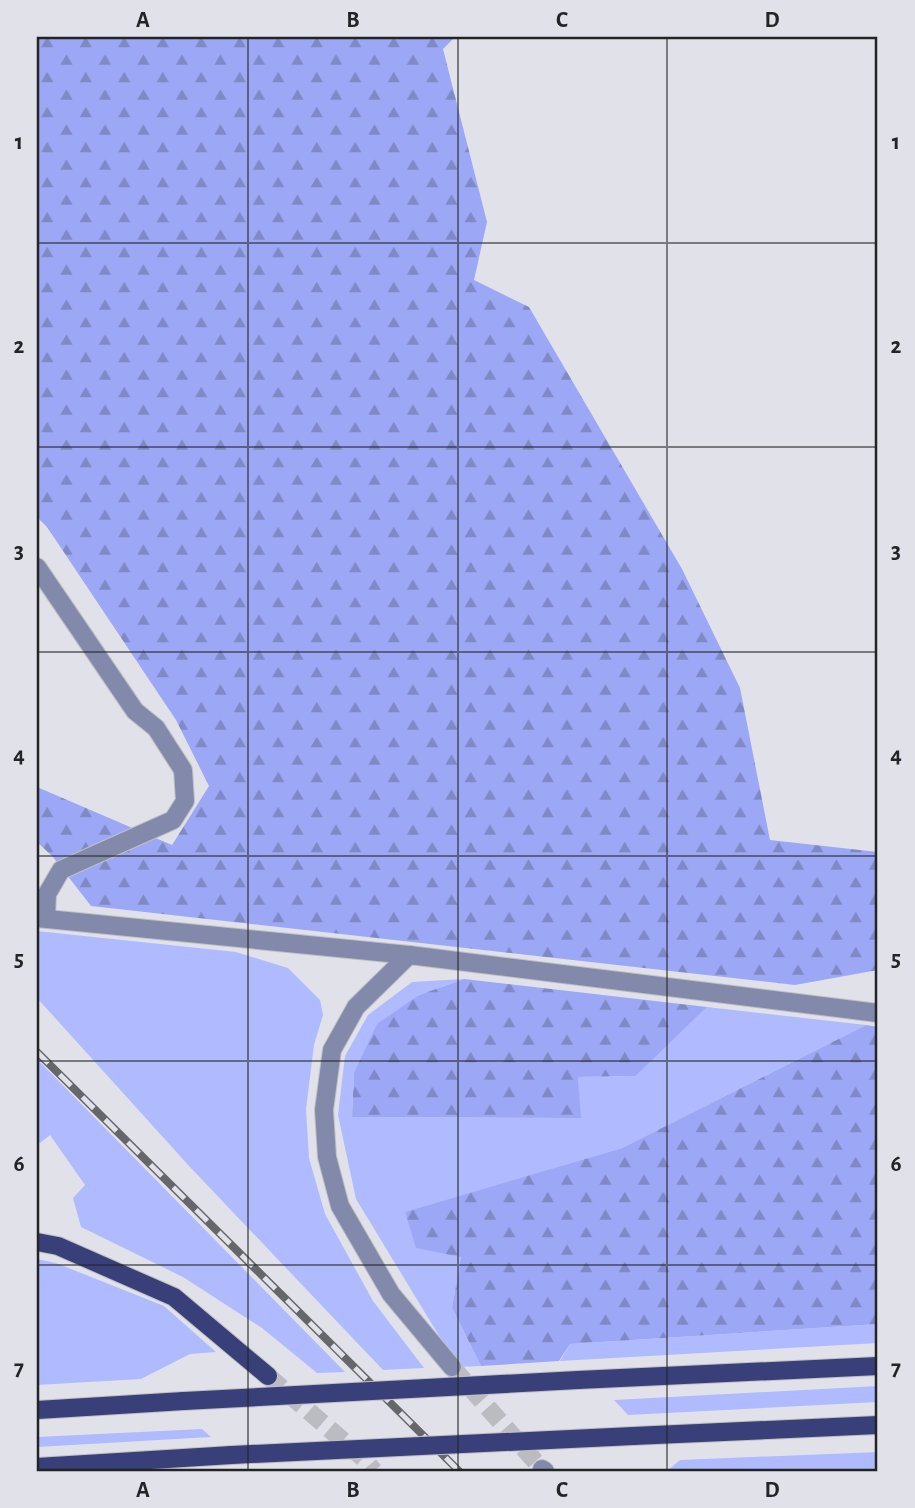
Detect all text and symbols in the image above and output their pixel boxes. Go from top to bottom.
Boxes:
text: A [136,9,150,32]
text: B [346,9,360,32]
text: C [556,9,568,32]
text: D [764,9,780,32]
text: 1 [15,131,23,154]
text: 1 [892,131,900,154]
text: 2 [14,335,25,358]
text: 2 [891,335,902,358]
text: 3 [14,540,24,563]
text: 3 [891,540,901,563]
text: 4 [13,744,25,767]
text: 4 [890,744,902,767]
text: 5 [14,948,24,971]
text: 5 [891,948,901,971]
text: 6 [13,1153,25,1176]
text: 6 [890,1153,902,1176]
text: 7 [14,1357,24,1380]
text: 7 [891,1357,901,1380]
text: A [136,1479,150,1502]
text: B [346,1479,360,1502]
text: C [556,1479,568,1502]
text: D [764,1479,780,1502]

